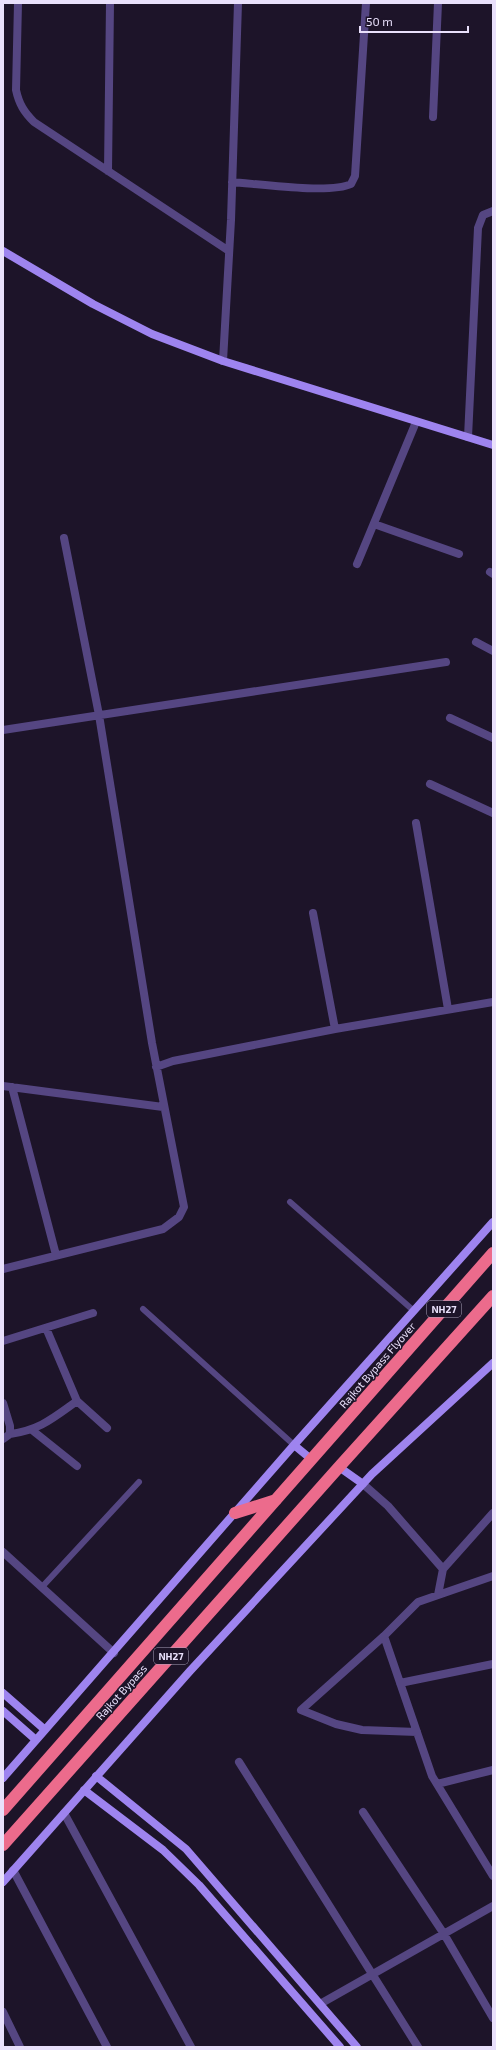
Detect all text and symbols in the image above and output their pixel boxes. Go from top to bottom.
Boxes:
scale bar [360,8,468,34]
text: 50 m [366,14,393,28]
road number: NH27 [427,1301,461,1317]
street label: Rajkot Bypass Flyover [336,1319,419,1411]
road number: NH27 [154,1648,188,1664]
street label: Rajkot Bypass [93,1661,150,1723]

